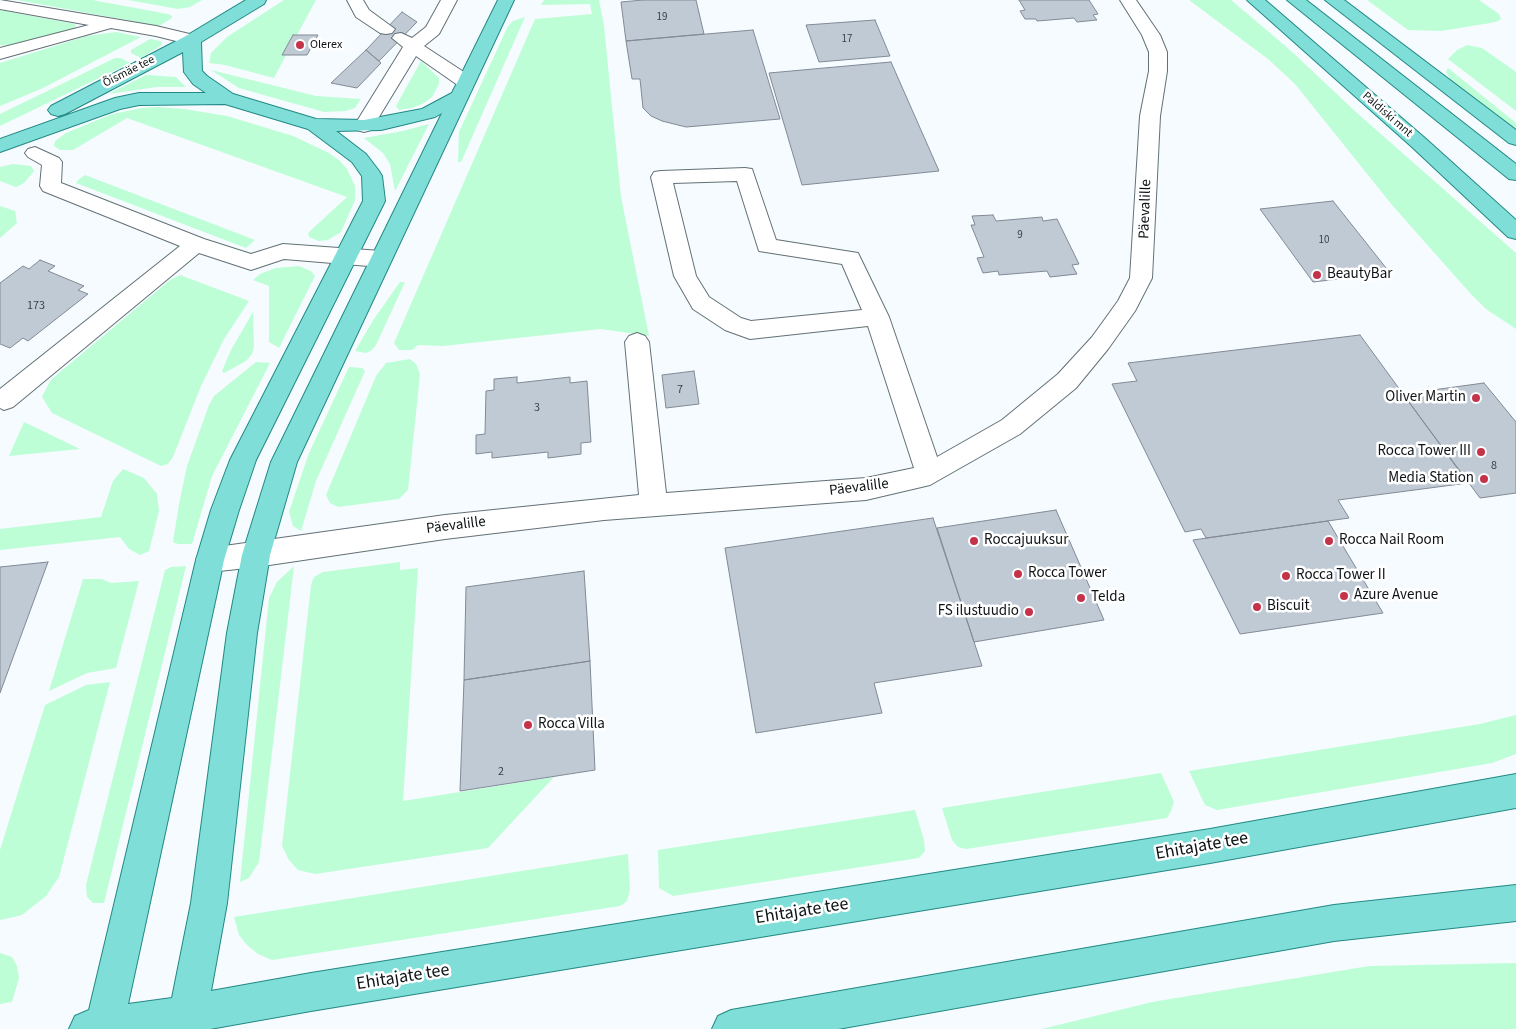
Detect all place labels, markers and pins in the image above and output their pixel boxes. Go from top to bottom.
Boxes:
place label: Olerex [310,38,342,52]
marker: Olerex [294,39,306,51]
place label: BeautyBar [1327,266,1392,284]
marker: BeautyBar [1311,269,1323,281]
place label: Oliver Martin [1385,389,1466,407]
marker: Oliver Martin [1470,392,1482,404]
place label: Rocca Tower III [1377,443,1471,461]
marker: Rocca Tower III [1475,446,1487,458]
place label: Media Station [1388,470,1474,488]
marker: Media Station [1478,473,1490,485]
place label: Roccajuuksur [984,532,1068,550]
place label: Rocca Nail Room [1339,532,1444,550]
marker: Roccajuuksur [968,535,980,547]
marker: Rocca Nail Room [1323,535,1335,547]
place label: Rocca Tower [1028,565,1107,583]
place label: Rocca Tower II [1296,567,1386,585]
marker: Rocca Tower [1012,568,1024,580]
marker: Rocca Tower II [1280,570,1292,582]
place label: Azure Avenue [1354,587,1438,605]
place label: Telda [1091,589,1125,607]
marker: Azure Avenue [1338,590,1350,602]
marker: Telda [1075,592,1087,604]
place label: Biscuit [1267,598,1310,616]
marker: Biscuit [1251,601,1263,613]
place label: FS ilustuudio [938,603,1019,621]
marker: FS ilustuudio [1023,606,1035,618]
place label: Rocca Villa [538,716,605,734]
marker: Rocca Villa [522,719,534,731]

